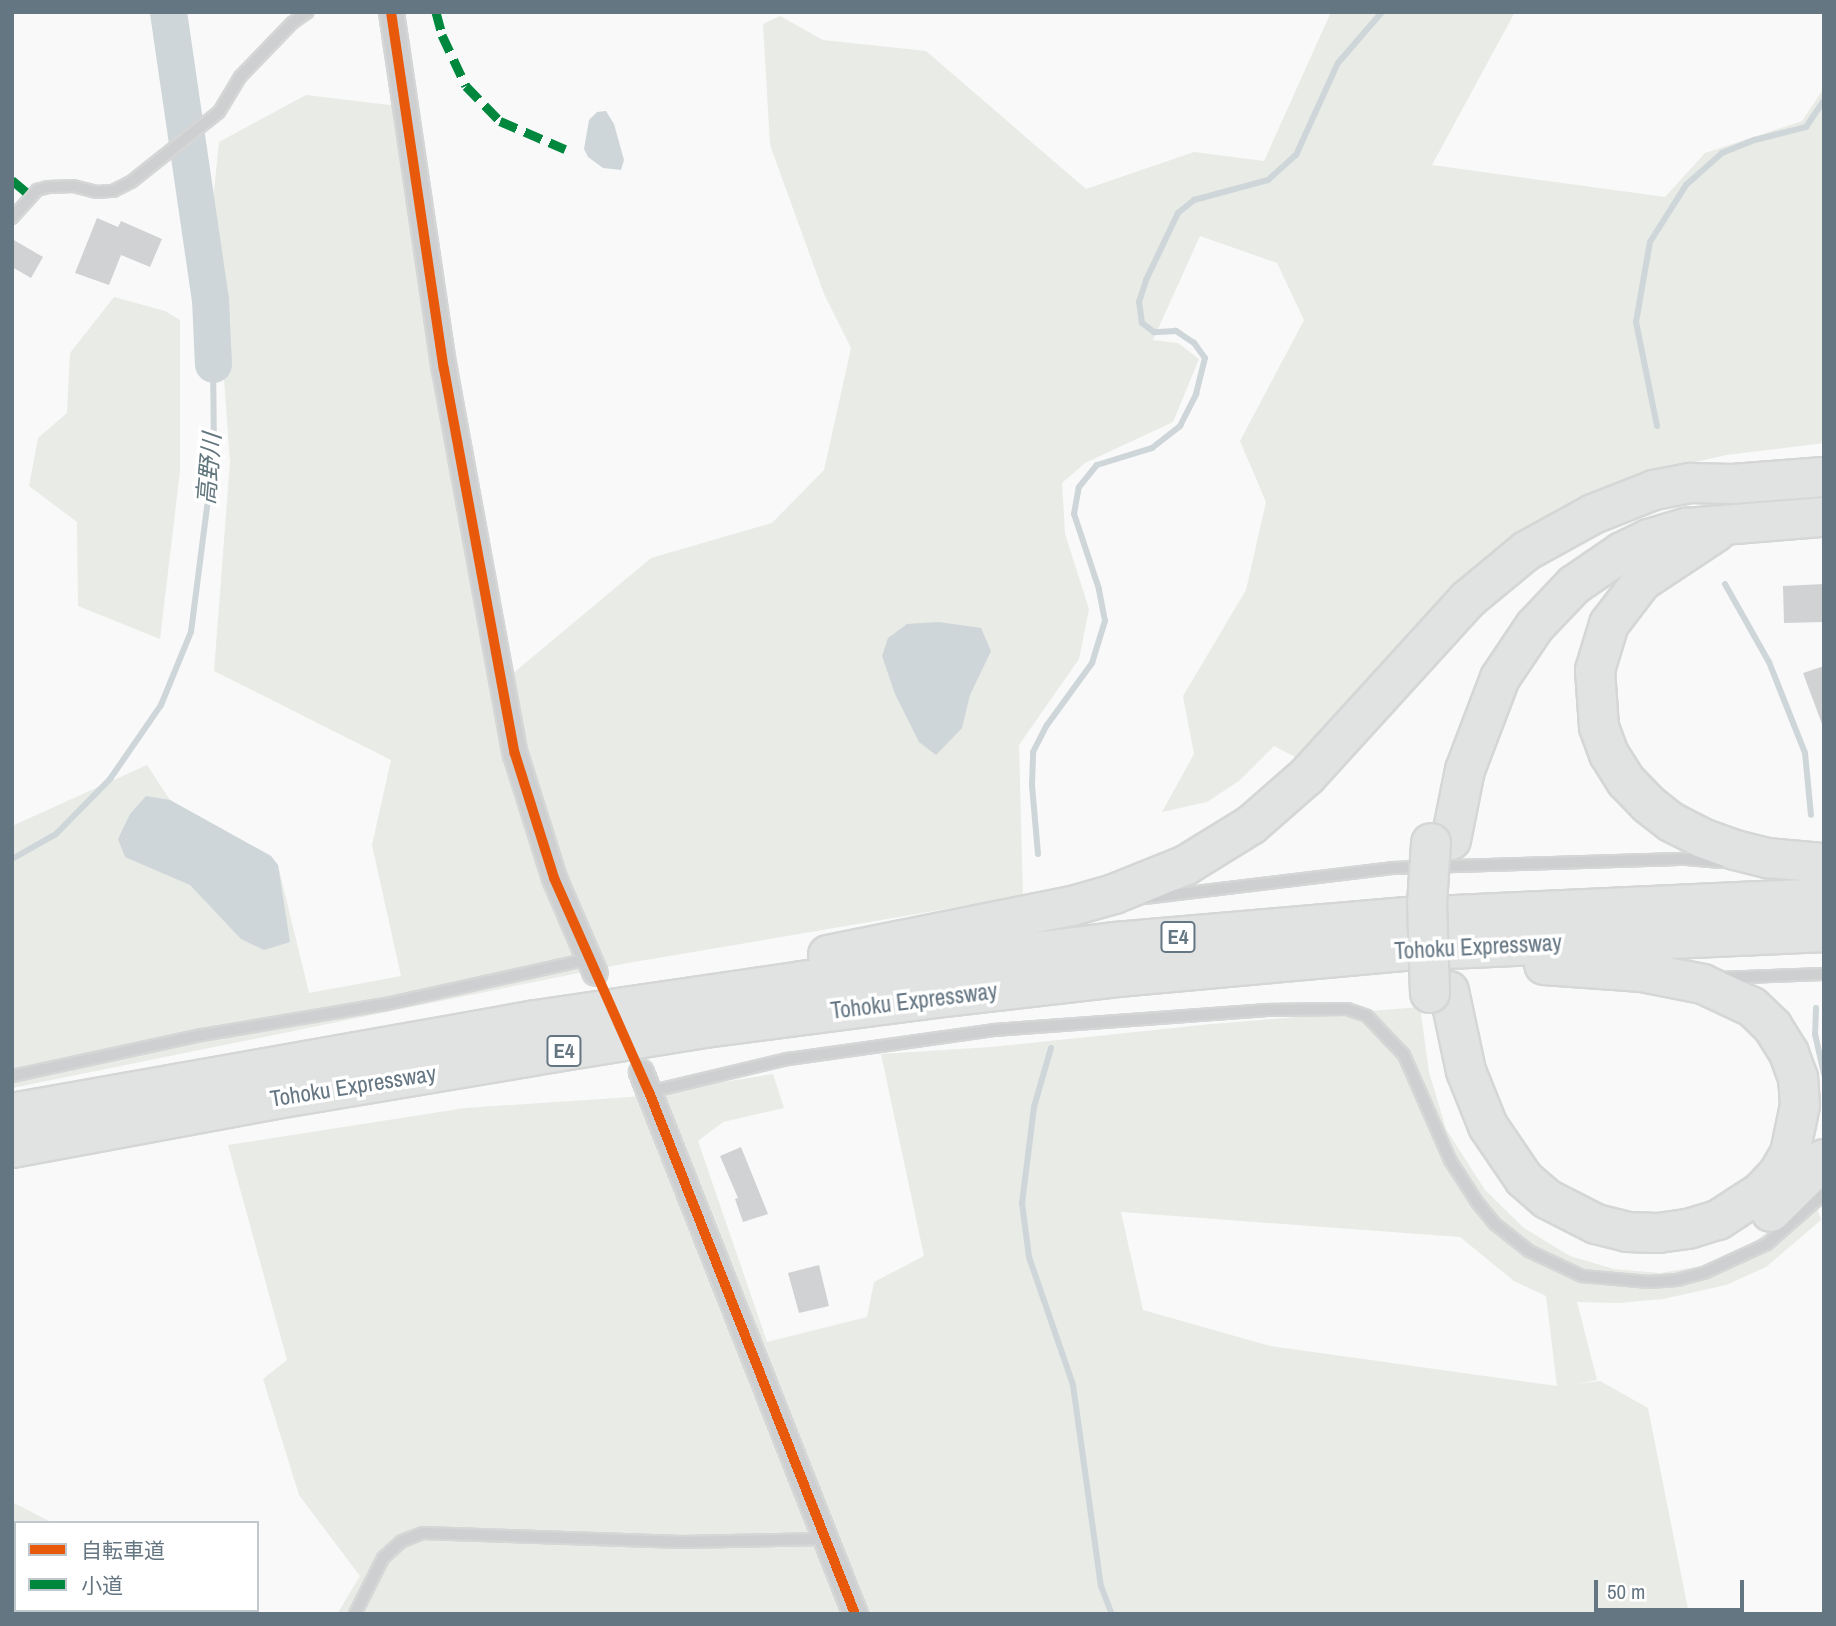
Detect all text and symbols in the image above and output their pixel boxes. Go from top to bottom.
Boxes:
water label: 高野川 [192,432,226,506]
road number: E4 [1159,920,1197,954]
street label: Tohoku Expressway [1394,929,1562,965]
street label: Tohoku Expressway [829,977,999,1025]
road number: E4 [545,1034,583,1068]
street label: Tohoku Expressway [268,1059,438,1113]
legend [14,1521,259,1612]
text: 自転車道 [81,1536,165,1565]
scale bar [1598,1566,1748,1610]
text: 小道 [81,1571,123,1600]
text: 50 m [1607,1577,1645,1606]

